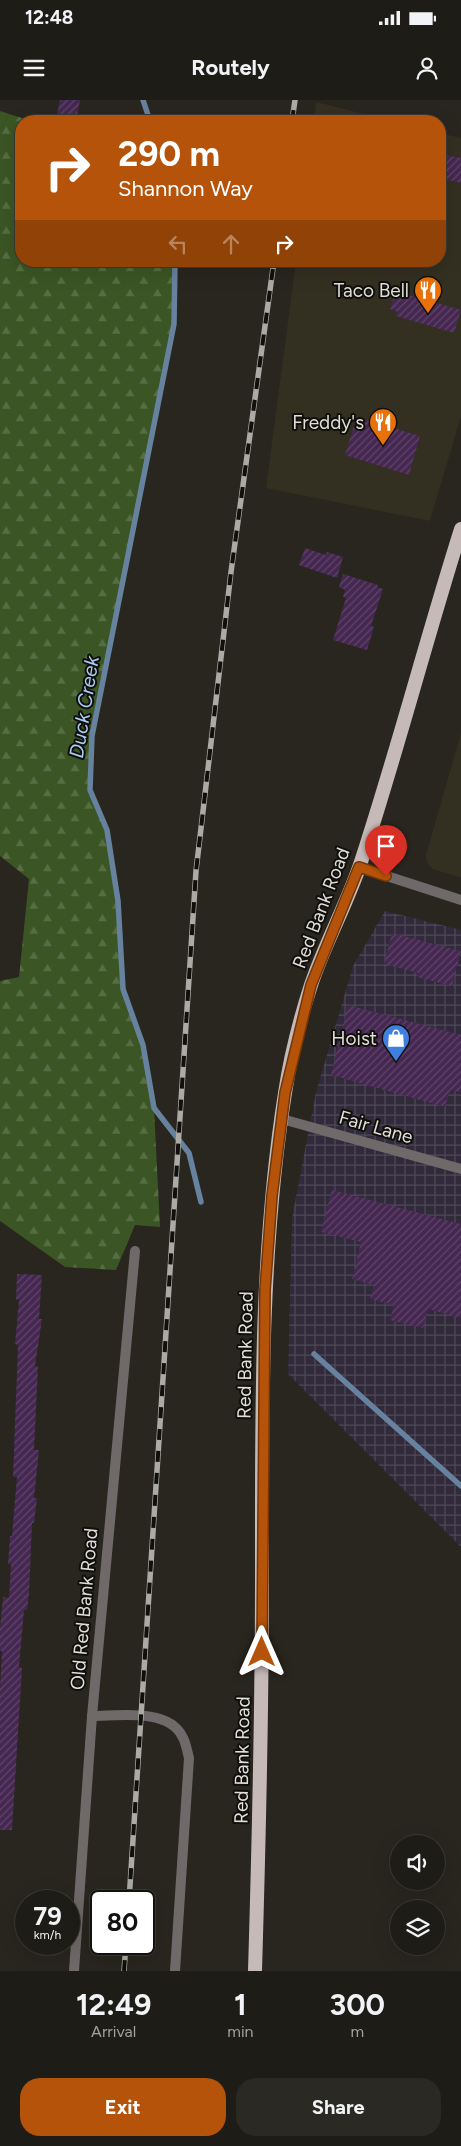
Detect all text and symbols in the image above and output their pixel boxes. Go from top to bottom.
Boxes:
text: 12:48 [25,6,73,29]
icon: menu [20,54,48,82]
text: Routely [191,54,270,81]
icon: person [413,54,441,82]
text: 290 m [118,133,220,175]
icon: right [35,135,100,200]
text: Shannon Way [118,175,253,202]
icon: left [164,230,192,258]
icon: ahead [217,230,245,258]
icon: right [270,230,298,258]
restaurant icon: Taco Bell [413,275,443,314]
place label: Taco Bell [334,279,409,302]
restaurant icon: Freddy's [368,407,398,446]
place label: Freddy's [292,411,364,434]
water label: Duck Creek [64,653,104,760]
pin [365,825,407,876]
icon: arrive [372,832,400,860]
street label: Red Bank Road [287,844,355,972]
shop icon: Hoist [381,1023,411,1062]
place label: Hoist [331,1027,377,1050]
street label: Fair Lane [336,1105,416,1149]
street label: Red Bank Road [232,1291,258,1419]
street label: Old Red Bank Road [65,1527,103,1691]
position arrow [235,1625,287,1677]
street label: Red Bank Road [229,1696,255,1824]
map controls [390,1835,445,1955]
button: sound [390,1835,445,1890]
speed limit sign: 80 [90,1890,155,1955]
button: layers [390,1900,445,1955]
text: 79 [33,1901,62,1931]
text: km/h [34,1928,61,1942]
text: 12:49 [76,1986,151,2023]
text: 1 [234,1986,247,2023]
text: 300 [329,1986,385,2023]
text: Arrival [91,2022,136,2041]
text: min [227,2022,254,2041]
text: m [350,2022,364,2041]
button: Exit [20,2078,226,2136]
button: Share [236,2078,441,2136]

